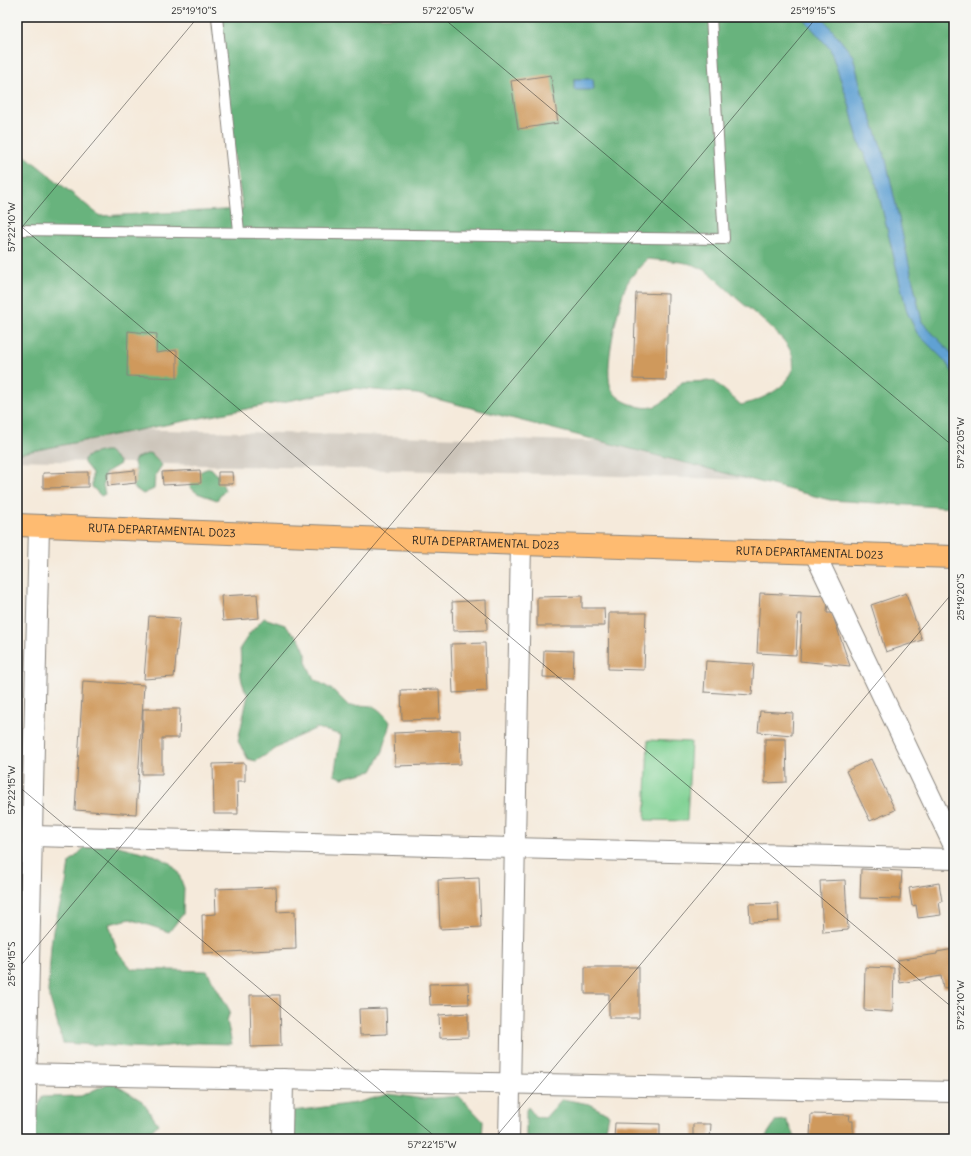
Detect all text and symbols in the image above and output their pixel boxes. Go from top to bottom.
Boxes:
text: 25°19'10"S [171,4,217,17]
text: 57°22'05"W [422,4,474,17]
text: 25°19'15"S [791,4,836,17]
text: 57°22'10"W [5,202,18,252]
text: 57°22'05"W [954,417,967,469]
street label: RUTA DEPARTAMENTAL D023 [88,521,236,540]
street label: RUTA DEPARTAMENTAL D023 [412,533,560,552]
street label: RUTA DEPARTAMENTAL D023 [736,543,883,562]
text: 25°19'20"S [954,573,967,621]
text: 57°22'15"W [5,765,18,815]
text: 25°19'15"S [5,941,18,986]
text: 57°22'10"W [954,980,967,1030]
text: 57°22'15"W [407,1138,457,1151]

